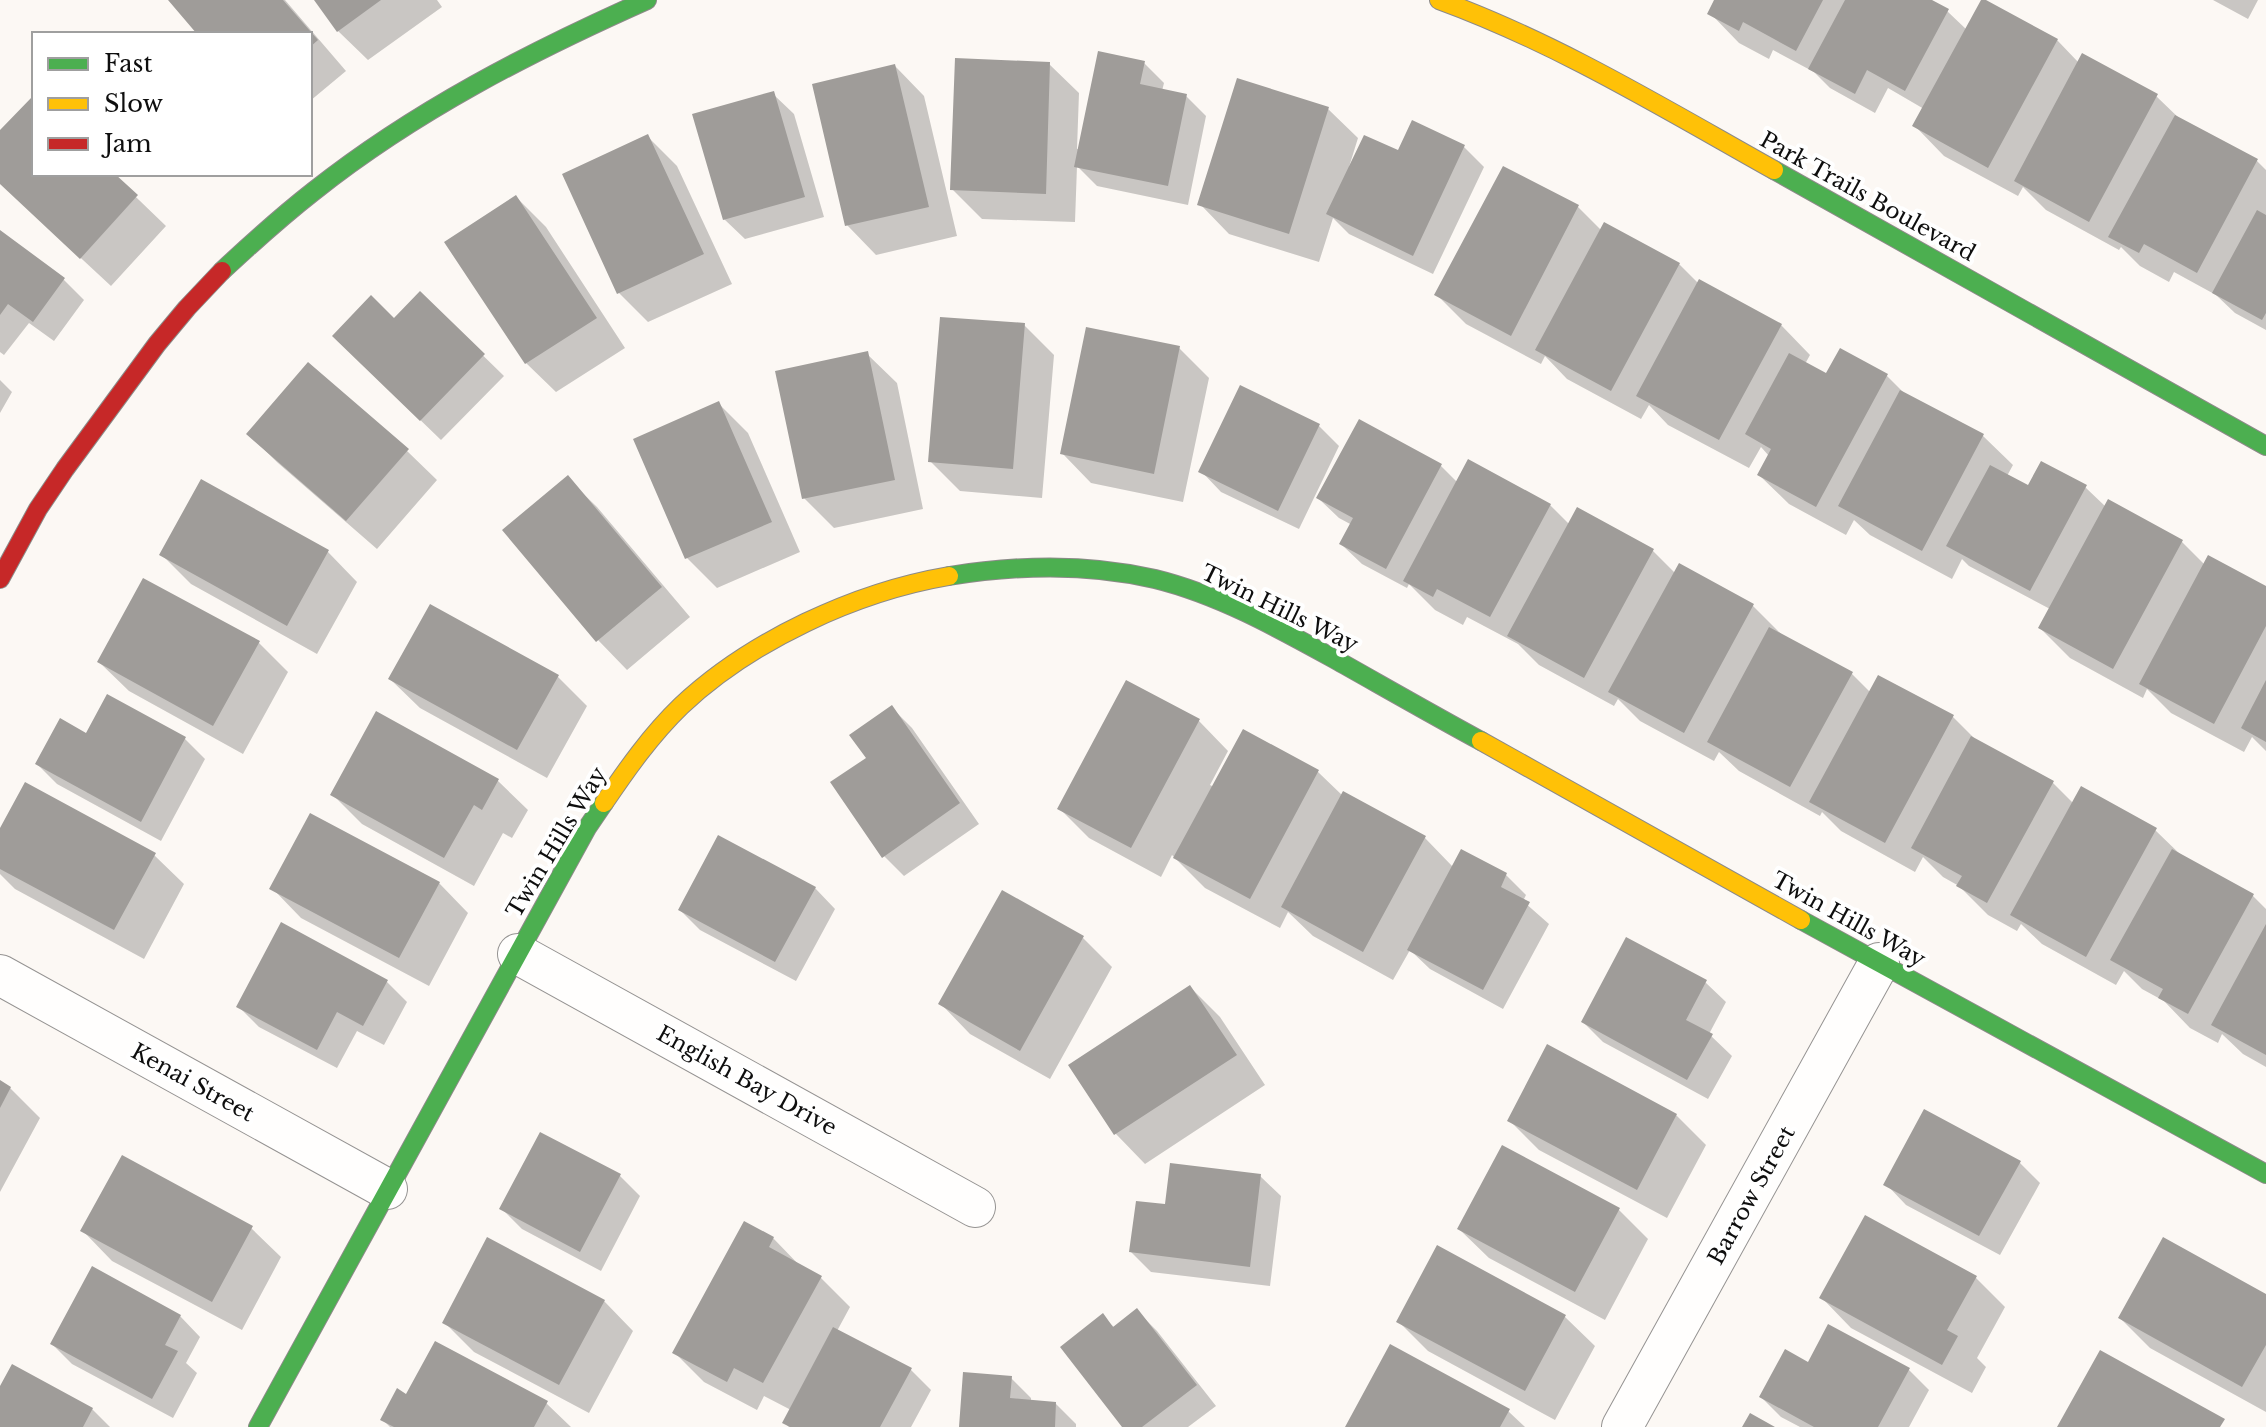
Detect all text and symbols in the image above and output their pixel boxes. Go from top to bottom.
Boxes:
legend [32,32,312,176]
text: Fast [104,49,152,78]
text: Slow [104,89,163,118]
street label: Park Trails Boulevard [1755,126,1980,267]
text: Jam [101,129,152,158]
street label: Twin Hills Way [1197,559,1363,658]
street label: Twin Hills Way [501,762,612,923]
street label: Twin Hills Way [1767,866,1930,973]
street label: English Bay Drive [652,1020,841,1141]
street label: Kenai Street [126,1038,260,1128]
street label: Barrow Street [1702,1121,1801,1269]

